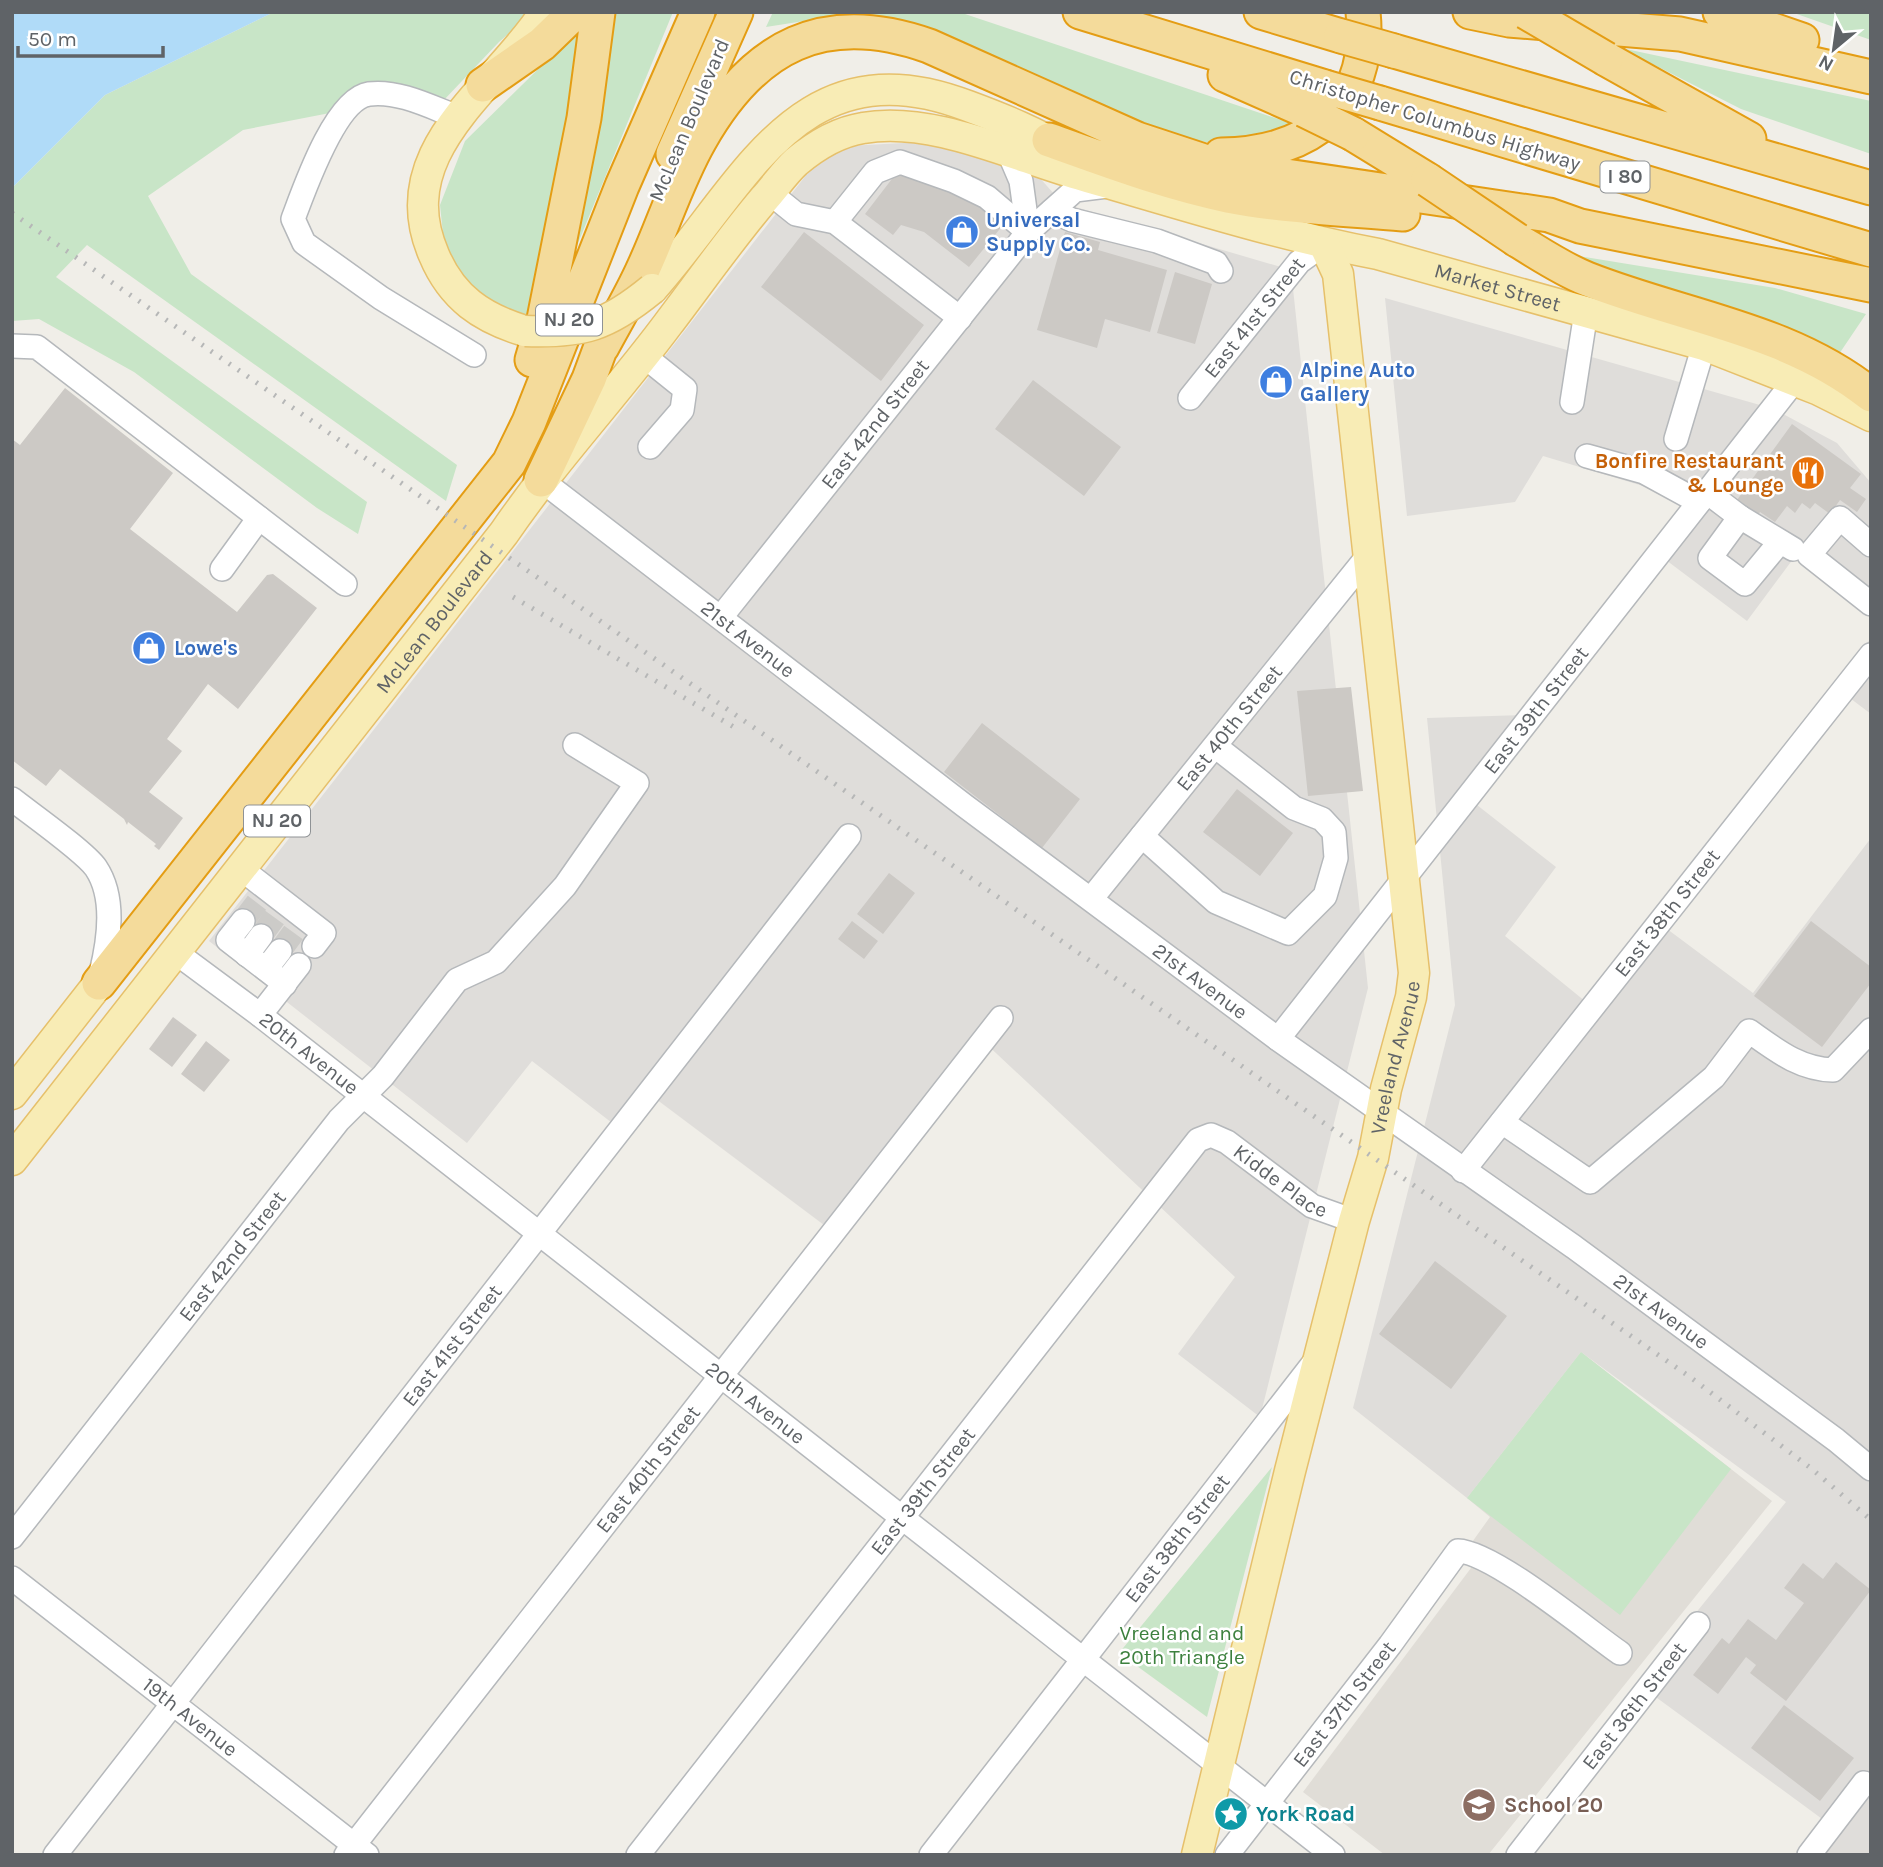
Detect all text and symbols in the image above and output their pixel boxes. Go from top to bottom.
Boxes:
scale bar [18,14,163,58]
north arrow [1799,14,1869,84]
text: 50 m [28,27,77,51]
street label: McLean Boulevard [644,35,734,205]
text: N [1815,50,1838,76]
street label: Christopher Columbus Highway [1286,64,1584,176]
road number: I 80 [1600,162,1650,192]
place label: Universal Supply Co. [986,208,1090,256]
shop icon: Universal Supply Co. [943,213,981,251]
street label: East 41st Street [1199,252,1310,383]
street label: Market Street [1432,258,1563,316]
road number: NJ 20 [536,304,602,336]
street label: East 42nd Street [816,354,934,494]
place label: Alpine Auto Gallery [1300,358,1415,406]
shop icon: Alpine Auto Gallery [1257,363,1295,401]
place label: Bonfire Restaurant & Lounge [1595,449,1784,497]
restaurant icon: Bonfire Restaurant & Lounge [1789,454,1827,492]
street label: McLean Boulevard [371,546,498,698]
street label: 21st Avenue [696,595,800,683]
shop icon: Lowe's [130,629,168,667]
place label: Lowe's [174,636,238,660]
street label: East 39th Street [1479,642,1593,779]
street label: East 40th Street [1171,660,1287,796]
road number: NJ 20 [244,806,310,836]
street label: East 38th Street [1609,844,1725,982]
street label: 21st Avenue [1148,938,1252,1024]
street label: Vreeland Avenue [1366,979,1425,1136]
street label: 20th Avenue [255,1007,363,1100]
street label: Kidde Place [1229,1139,1330,1222]
street label: East 42nd Street [174,1186,291,1326]
street label: 21st Avenue [1609,1268,1713,1354]
street label: East 41st Street [397,1280,507,1411]
street label: 20th Avenue [701,1357,810,1449]
street label: East 40th Street [591,1401,705,1537]
street label: East 39th Street [866,1423,980,1560]
street label: East 38th Street [1120,1469,1235,1607]
park label: Vreeland and 20th Triangle [1119,1621,1245,1669]
street label: East 37th Street [1288,1636,1401,1772]
street label: East 36th Street [1577,1637,1691,1774]
street label: 19th Avenue [138,1673,242,1762]
school or university icon: School 20 [1460,1786,1498,1824]
place label: School 20 [1504,1793,1603,1817]
place icon: York Road [1212,1795,1250,1833]
place label: York Road [1256,1802,1355,1826]

